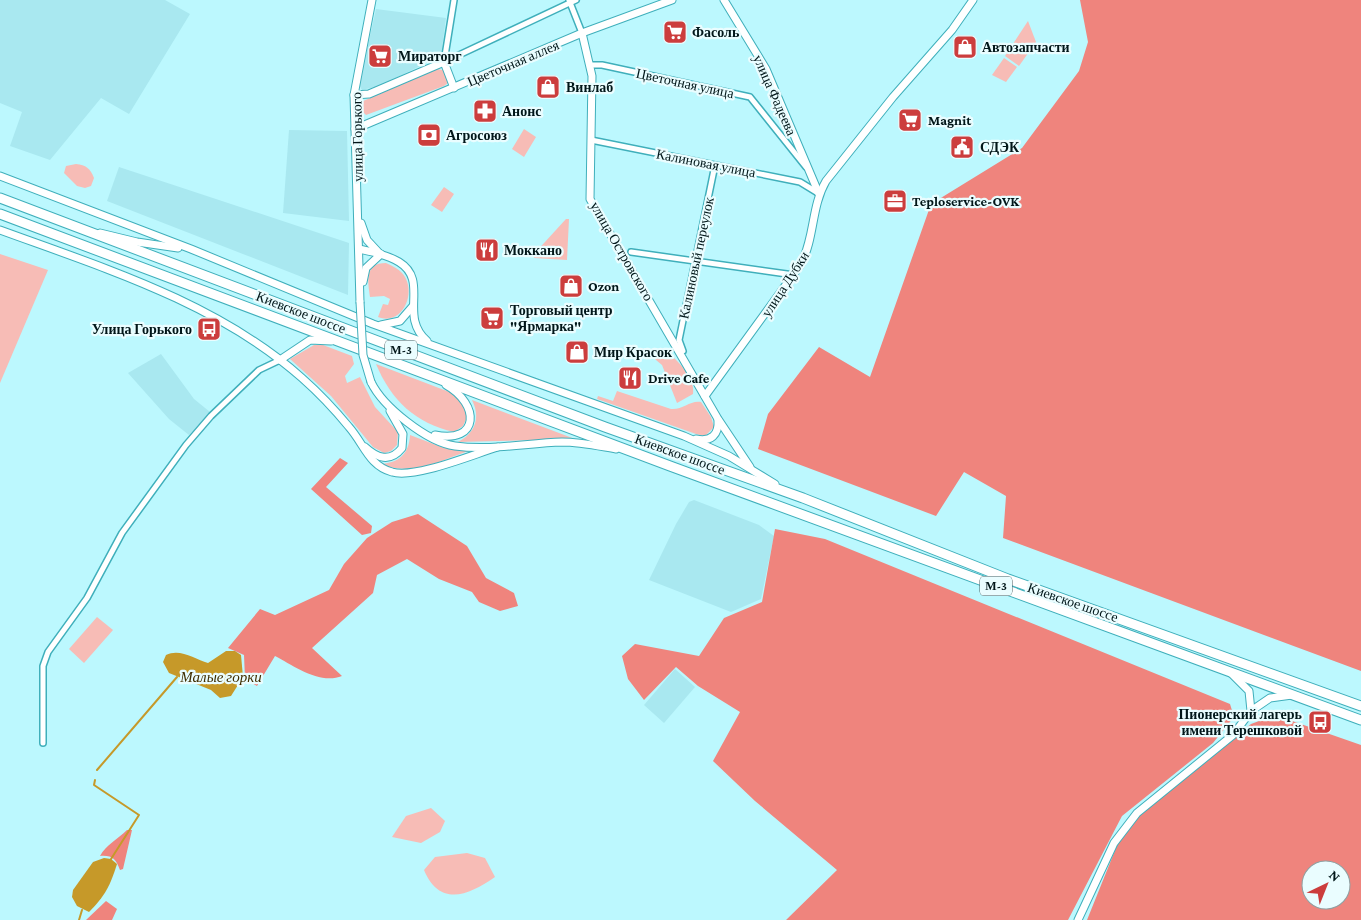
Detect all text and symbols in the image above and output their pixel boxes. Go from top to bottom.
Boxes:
supermarket icon: Фасоль [662,19,688,45]
place label: Фасоль [692,24,740,40]
shop icon: Автозапчасти [952,34,978,60]
street label: Цветочная аллея [465,36,562,90]
place label: Автозапчасти [982,39,1070,55]
supermarket icon: Мираторг [367,43,393,69]
place label: Мираторг [398,48,462,64]
street label: улица Фадеева [750,52,800,139]
street label: Цветочная улица [635,65,736,101]
shop icon: Винлаб [535,74,561,100]
place label: Винлаб [566,79,613,95]
street label: улица Горького [348,92,366,182]
pharmacy icon: Анонс [472,98,498,124]
place label: Анонс [502,103,541,119]
supermarket icon: Magnit [897,107,923,133]
place label: Magnit [928,112,972,128]
bank icon: Агросоюз [416,122,442,148]
place label: Агросоюз [446,127,507,143]
public building icon: СДЭК [949,134,975,160]
place label: СДЭК [980,139,1020,155]
street label: Калиновая улица [655,146,758,181]
office icon: Teploservice-OVK [882,188,908,214]
place label: Teploservice-OVK [912,193,1020,209]
street label: Калиновый переулок [675,195,717,320]
street label: улица Островского [587,198,657,304]
restaurant icon: Моккано [474,237,500,263]
place label: Моккано [504,242,562,258]
street label: улица Дубки [758,248,812,320]
shop icon: Ozon [558,273,584,299]
place label: Ozon [588,278,619,294]
street label: Киевское шоссе [254,288,348,336]
place label: Торговый центр "Ярмарка" [510,302,613,334]
supermarket icon: Торговый центр "Ярмарка" [479,305,505,331]
bus stop icon: Улица Горького [196,316,222,342]
place label: Улица Горького [92,321,192,337]
shop icon: Мир Красок [564,339,590,365]
road number: М-3 [385,340,417,360]
place label: Мир Красок [594,344,673,360]
restaurant icon: Drive Cafe [617,365,643,391]
place label: Drive Cafe [648,370,710,386]
street label: Киевское шоссе [633,430,727,478]
road number: М-3 [980,576,1012,596]
street label: Киевское шоссе [1026,579,1120,625]
water label: Малые горки [179,669,262,685]
place label: Пионерский лагерь имени Терешковой [1178,706,1303,738]
bus stop icon: Пионерский лагерь имени Терешковой [1307,709,1333,735]
north arrow [1301,860,1351,910]
text: N [1326,866,1344,885]

